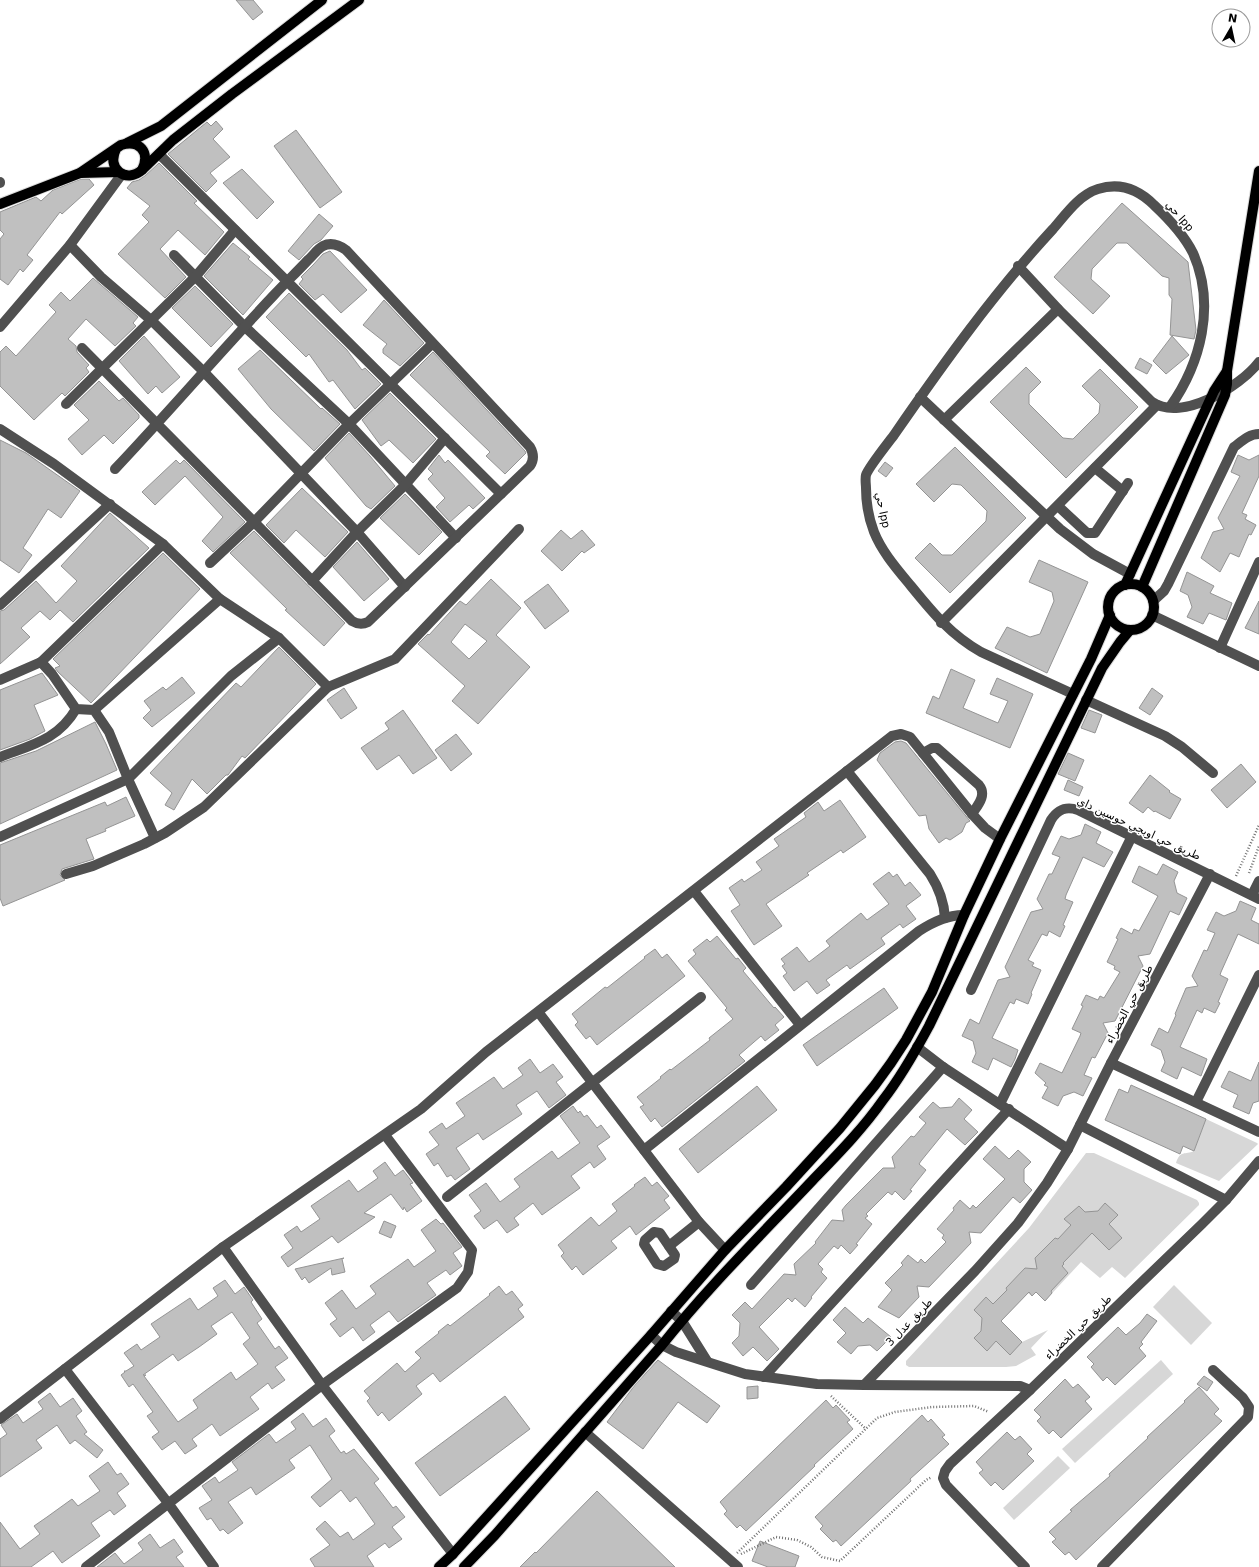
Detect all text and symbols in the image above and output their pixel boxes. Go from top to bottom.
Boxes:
north arrow [1211,8,1251,48]
text: N [1227,11,1238,26]
street label: حي lpp [1163,198,1197,234]
street label: حي lpp [872,491,893,529]
street label: طريق حي اوبجي حوسين داي [1075,794,1203,864]
street label: طريق حي الخضراء [1103,962,1157,1046]
street label: طريق حي الخضراء [1042,1292,1115,1363]
street label: طريق عدل 3 [883,1296,936,1350]

